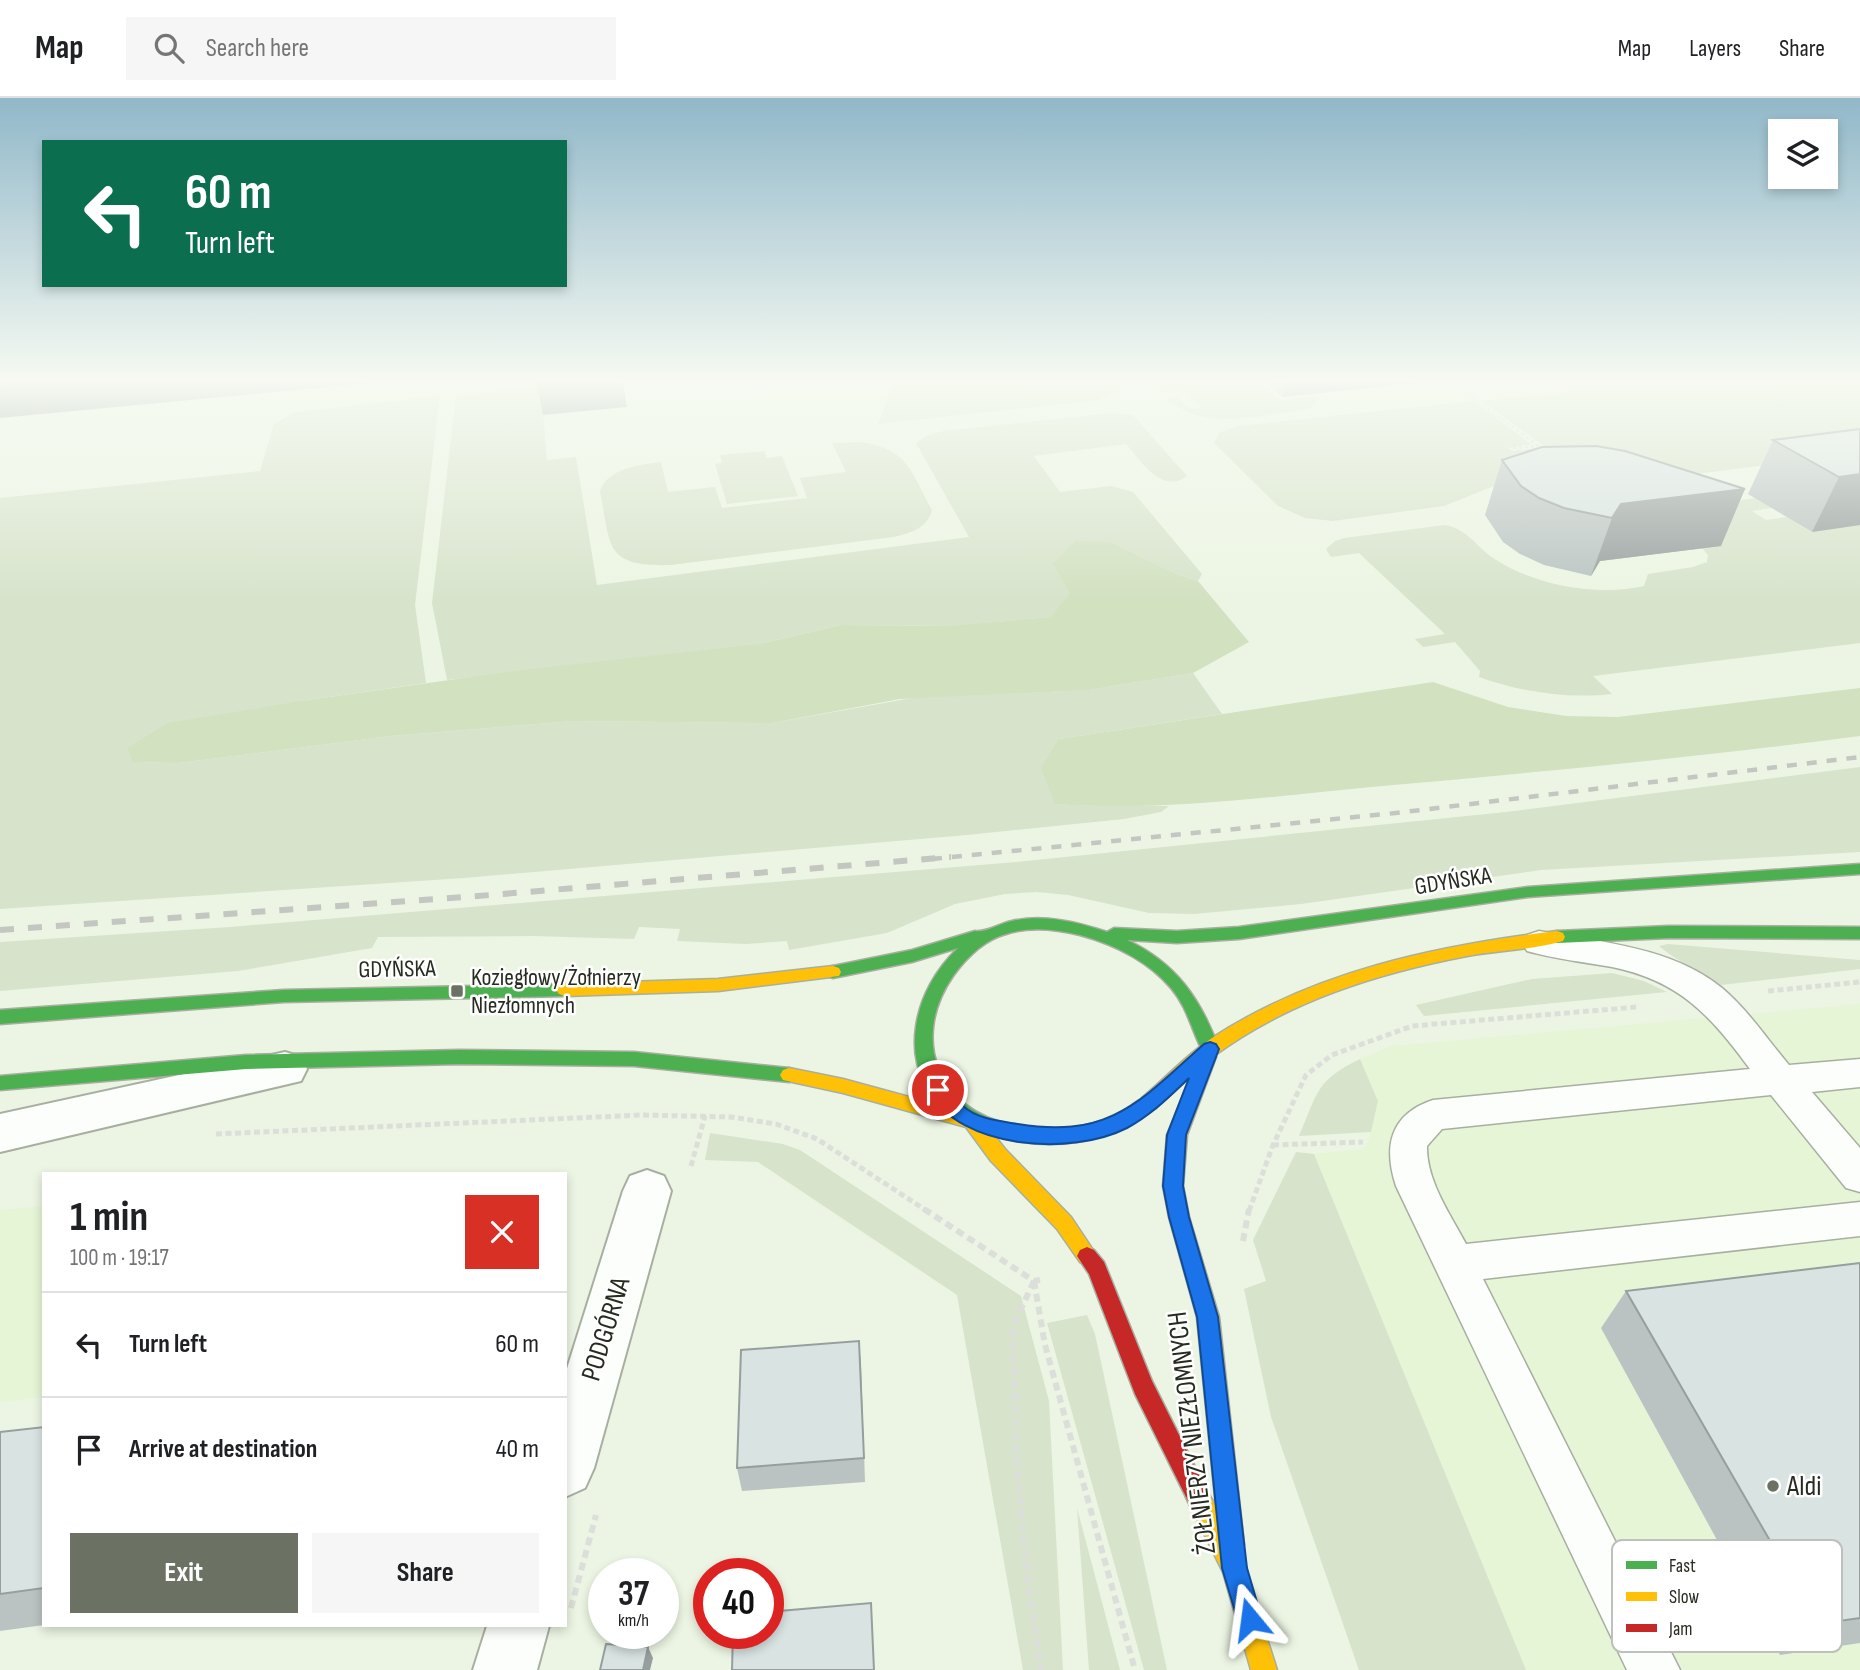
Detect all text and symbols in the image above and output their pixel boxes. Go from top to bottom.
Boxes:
search box [126,17,616,80]
text: Map [35,28,84,68]
icon: search [150,29,188,67]
text: Search here [206,33,309,64]
text: Map [1618,34,1651,63]
text: Layers [1689,34,1741,63]
text: Share [1779,34,1825,63]
map controls [1768,119,1838,189]
button: layers [1768,119,1838,189]
text: 60 m [185,164,272,223]
icon: left [70,168,161,259]
text: Turn left [185,224,275,263]
street label: GDYŃSKA [1413,861,1494,901]
street label: GDYŃSKA [358,954,437,984]
place label: Koziegłowy/Żołnierzy Niezłomnych [471,963,641,1020]
marker: Koziegłowy/Żołnierzy Niezłomnych [449,983,465,999]
pin [908,1060,968,1120]
icon: arrive [919,1071,957,1109]
text: 1 min [70,1192,148,1243]
button: close [465,1195,539,1269]
text: 100 m · 19:17 [70,1244,169,1272]
street label: PODGÓRNA [575,1272,638,1385]
street label: ŻOŁNIERZY NIEZŁOMNYCH [1161,1310,1223,1556]
icon: left [70,1326,108,1364]
text: Turn left [129,1329,207,1360]
text: 60 m [495,1329,539,1360]
icon: arrive [70,1431,108,1469]
text: Arrive at destination [129,1434,317,1465]
text: 40 m [496,1434,539,1465]
place label: Aldi [1786,1470,1821,1503]
marker: Aldi [1765,1478,1781,1494]
button: Exit [70,1533,298,1613]
button: Share [312,1533,539,1613]
legend [1612,1540,1842,1652]
text: Fast [1669,1555,1696,1578]
speed limit sign: 40 [693,1558,784,1649]
text: 37 [618,1573,649,1616]
position arrow [1213,1582,1287,1656]
text: Slow [1669,1586,1699,1609]
text: km/h [618,1610,649,1631]
text: Jam [1668,1618,1692,1641]

